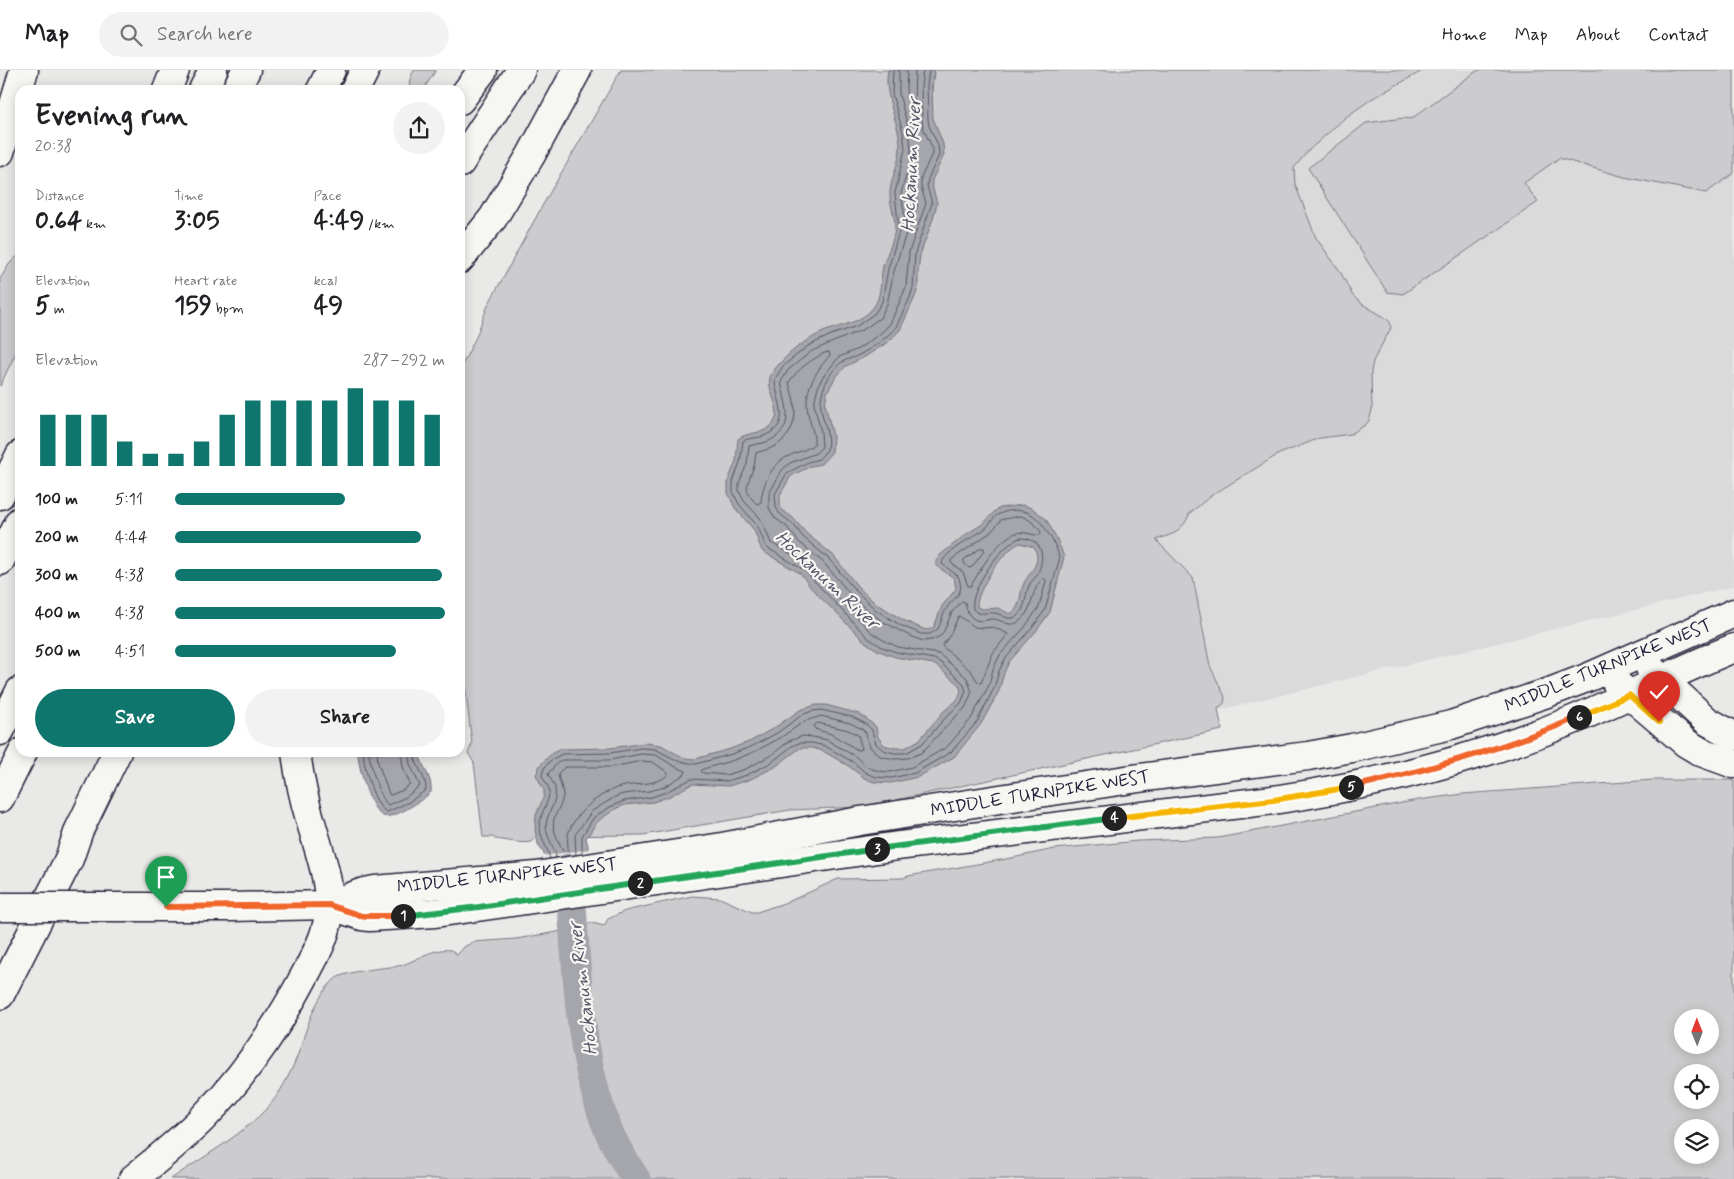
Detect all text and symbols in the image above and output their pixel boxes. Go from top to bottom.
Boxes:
search box [99,12,449,57]
text: Map [25,19,69,50]
icon: search [117,21,145,49]
text: Search here [157,22,253,47]
text: Home [1442,23,1487,47]
text: Map [1515,23,1548,47]
text: About [1576,23,1620,47]
text: Contact [1648,23,1709,47]
water label: Hockanum River [896,94,928,233]
text: Evening run [35,98,188,135]
button: share [393,102,445,154]
text: 20:38 [35,136,72,157]
text: Distance [35,187,84,205]
text: Time [174,187,204,205]
text: Pace [314,187,342,205]
text: 0.64 [35,205,82,238]
text: 3:05 [174,205,220,238]
text: 4:49 [314,205,364,238]
text: km [82,215,106,233]
text: /km [364,215,395,233]
text: Elevation [35,272,90,290]
text: Heart rate [174,272,237,290]
text: kcal [314,272,337,290]
text: 5 [35,290,50,323]
text: 159 [174,290,212,323]
text: 49 [314,290,343,323]
text: m [50,300,65,318]
text: bpm [212,300,244,318]
text: Elevation [35,350,98,371]
text: 287–292 m [363,350,445,371]
text: 100 m [35,489,78,510]
text: 5:11 [115,489,143,510]
water label: Hockanum River [769,525,887,637]
text: 200 m [35,527,79,548]
text: 4:44 [115,527,148,548]
text: 300 m [35,565,78,586]
text: 4:38 [115,565,145,586]
text: 400 m [35,603,80,624]
text: 4:38 [115,603,145,624]
street label: MIDDLE TURNPIKE WEST [1501,613,1716,719]
text: 500 m [35,641,80,662]
text: 4:51 [115,641,145,662]
pin [1638,671,1680,722]
icon: check [1645,678,1673,706]
button: Save [35,689,235,747]
button: Share [245,689,445,747]
pin: 6 [1566,704,1592,730]
text: 6 [1576,708,1583,726]
street label: MIDDLE TURNPIKE WEST [929,765,1152,823]
pin: 5 [1338,774,1364,800]
text: 5 [1347,778,1356,796]
pin: 4 [1102,806,1126,830]
text: 4 [1110,809,1119,827]
pin: 3 [864,836,890,862]
text: 3 [874,840,881,858]
street label: MIDDLE TURNPIKE WEST [396,852,619,900]
pin [145,856,187,907]
icon: arrive [152,863,180,891]
pin: 2 [628,870,652,896]
text: 2 [637,874,644,892]
pin: 1 [390,904,416,928]
text: 1 [400,907,407,925]
water label: Hockanum River [563,918,604,1057]
north arrow [1674,1009,1719,1054]
map controls [1674,1009,1719,1164]
button: locate [1674,1064,1719,1109]
button: layers [1674,1119,1719,1164]

